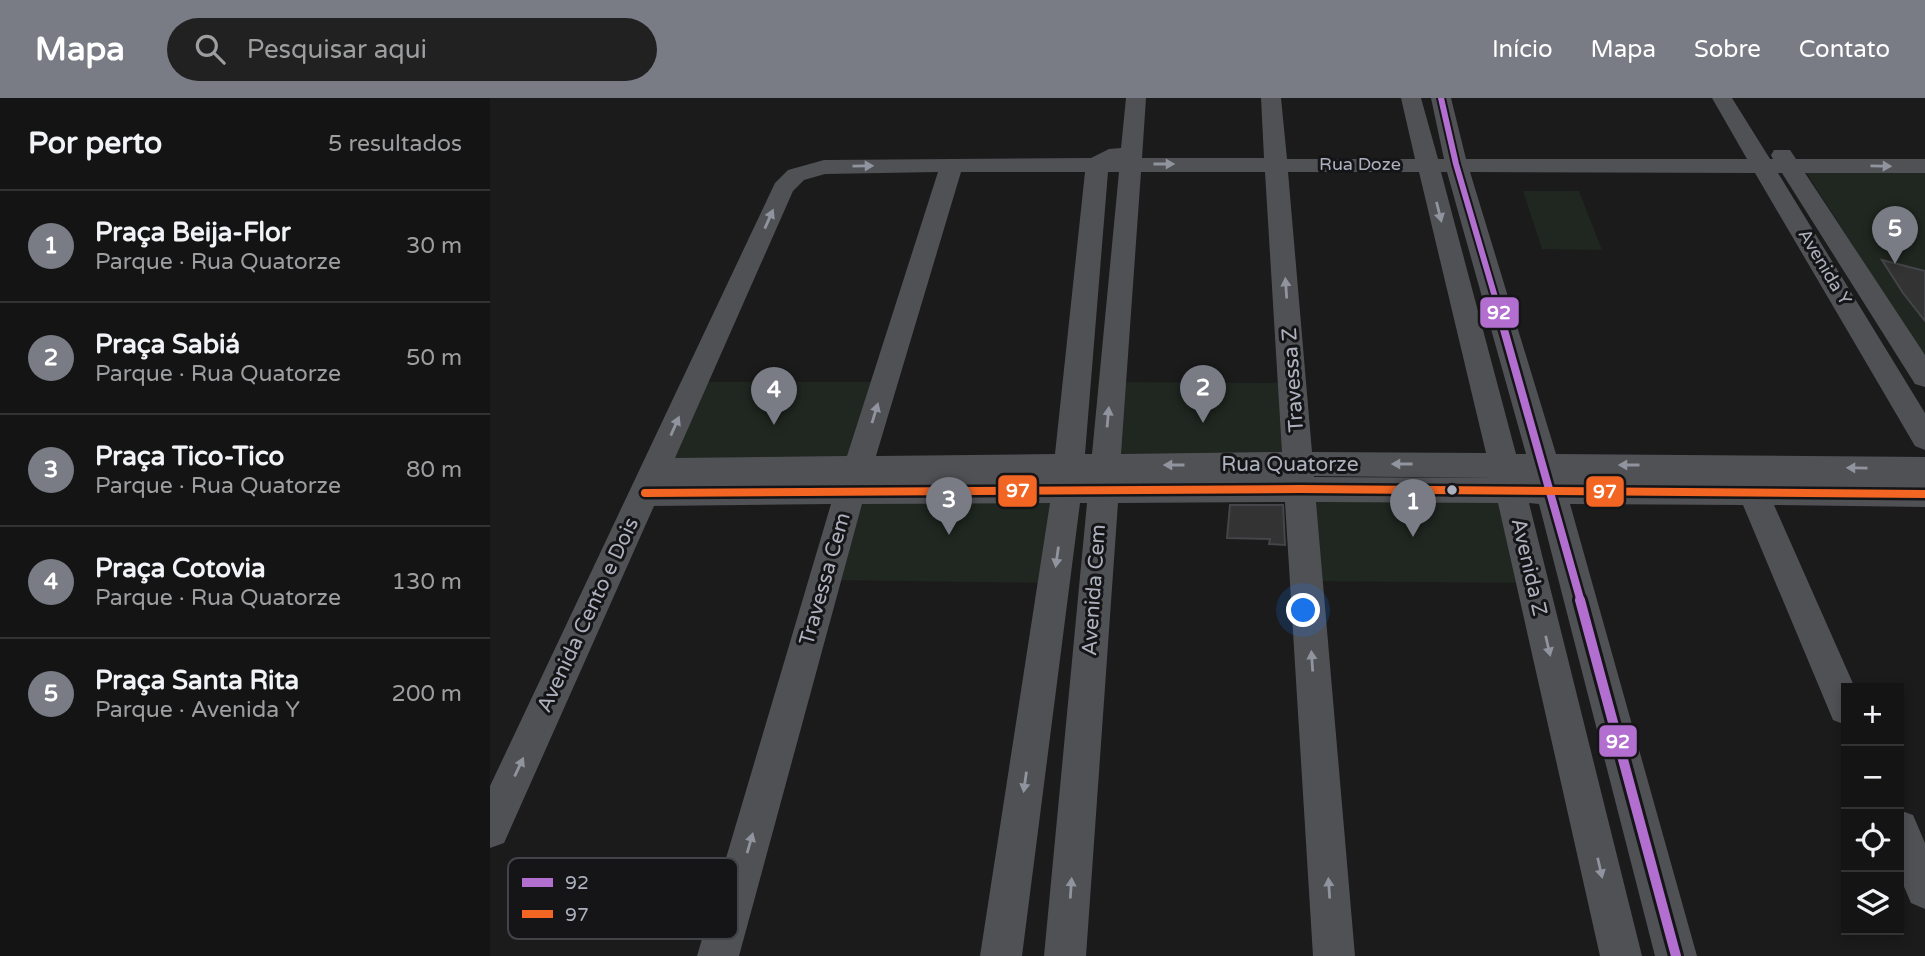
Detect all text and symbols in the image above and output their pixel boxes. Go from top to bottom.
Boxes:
search box [167,18,657,81]
text: Mapa [35,30,125,69]
icon: search [191,30,229,68]
text: Pesquisar aqui [247,34,427,65]
text: Início [1492,35,1553,64]
text: Mapa [1591,35,1656,64]
text: Sobre [1694,35,1761,64]
text: Contato [1799,35,1890,64]
text: Por perto [28,125,162,162]
text: 5 resultados [328,130,462,158]
street label: Rua Doze [1319,153,1401,175]
one-way arrow [1153,158,1175,169]
one-way arrow [852,160,874,172]
one-way arrow [1870,160,1892,172]
one-way arrow [1434,201,1445,223]
pin: 5 [1872,206,1918,264]
one-way arrow [763,209,774,229]
text: Praça Beija-Flor [95,217,291,248]
street label: Avenida Y [1794,225,1857,310]
text: 1 [44,232,58,260]
text: 30 m [406,232,462,260]
text: Parque · Rua Quatorze [95,248,341,276]
one-way arrow [1280,276,1291,298]
line badge: 92 [1479,296,1520,329]
text: 92 [1487,302,1511,324]
street label: Travessa Z [1277,327,1309,433]
text: Praça Sabiá [95,329,240,360]
text: 2 [44,344,58,372]
text: 50 m [406,344,462,372]
text: Parque · Rua Quatorze [95,360,341,388]
pin: 2 [1180,365,1226,423]
pin: 4 [751,367,797,425]
one-way arrow [871,403,881,424]
one-way arrow [1103,406,1114,428]
one-way arrow [669,416,681,436]
text: Praça Tico-Tico [95,441,284,472]
street label: Rua Quatorze [1221,452,1359,477]
text: 3 [44,456,58,484]
text: 80 m [406,456,462,484]
one-way arrow [1391,458,1413,470]
one-way arrow [1163,459,1185,471]
one-way arrow [1618,459,1640,471]
one-way arrow [1846,462,1868,473]
text: Parque · Rua Quatorze [95,472,341,500]
line badge: 97 [997,474,1038,508]
line badge: 97 [1585,475,1625,508]
pin: 3 [926,477,972,535]
pin: 1 [1390,479,1436,537]
text: 97 [1006,480,1030,502]
text: 97 [1593,481,1617,503]
unlabelled marker [1445,483,1459,497]
street label: Travessa Cem [794,510,856,648]
street label: Avenida Cento e Dois [532,514,644,716]
street label: Avenida Z [1506,516,1552,618]
street label: Avenida Cem [1077,523,1111,657]
one-way arrow [1052,546,1063,568]
text: Praça Cotovia [95,553,266,584]
text: 4 [44,568,58,596]
text: 130 m [392,568,462,596]
text: Parque · Rua Quatorze [95,584,341,612]
your location [1286,593,1320,627]
one-way arrow [1543,636,1554,658]
one-way arrow [1306,650,1317,672]
text: Praça Santa Rita [95,665,299,696]
text: 5 [44,680,58,708]
text: 200 m [392,680,462,708]
map controls [1841,683,1904,935]
button: + [1841,683,1904,746]
text: Parque · Avenida Y [95,696,300,724]
line badge: 92 [1598,724,1638,758]
text: 92 [1606,731,1630,753]
button: − [1841,746,1904,809]
one-way arrow [513,756,524,777]
one-way arrow [1020,771,1031,793]
button: locate [1841,809,1904,872]
one-way arrow [745,833,755,854]
one-way arrow [1595,857,1606,879]
legend [508,858,738,939]
text: 92 [565,872,589,894]
button: layers [1841,872,1904,935]
one-way arrow [1066,877,1077,899]
one-way arrow [1323,877,1334,899]
text: 97 [565,904,589,926]

